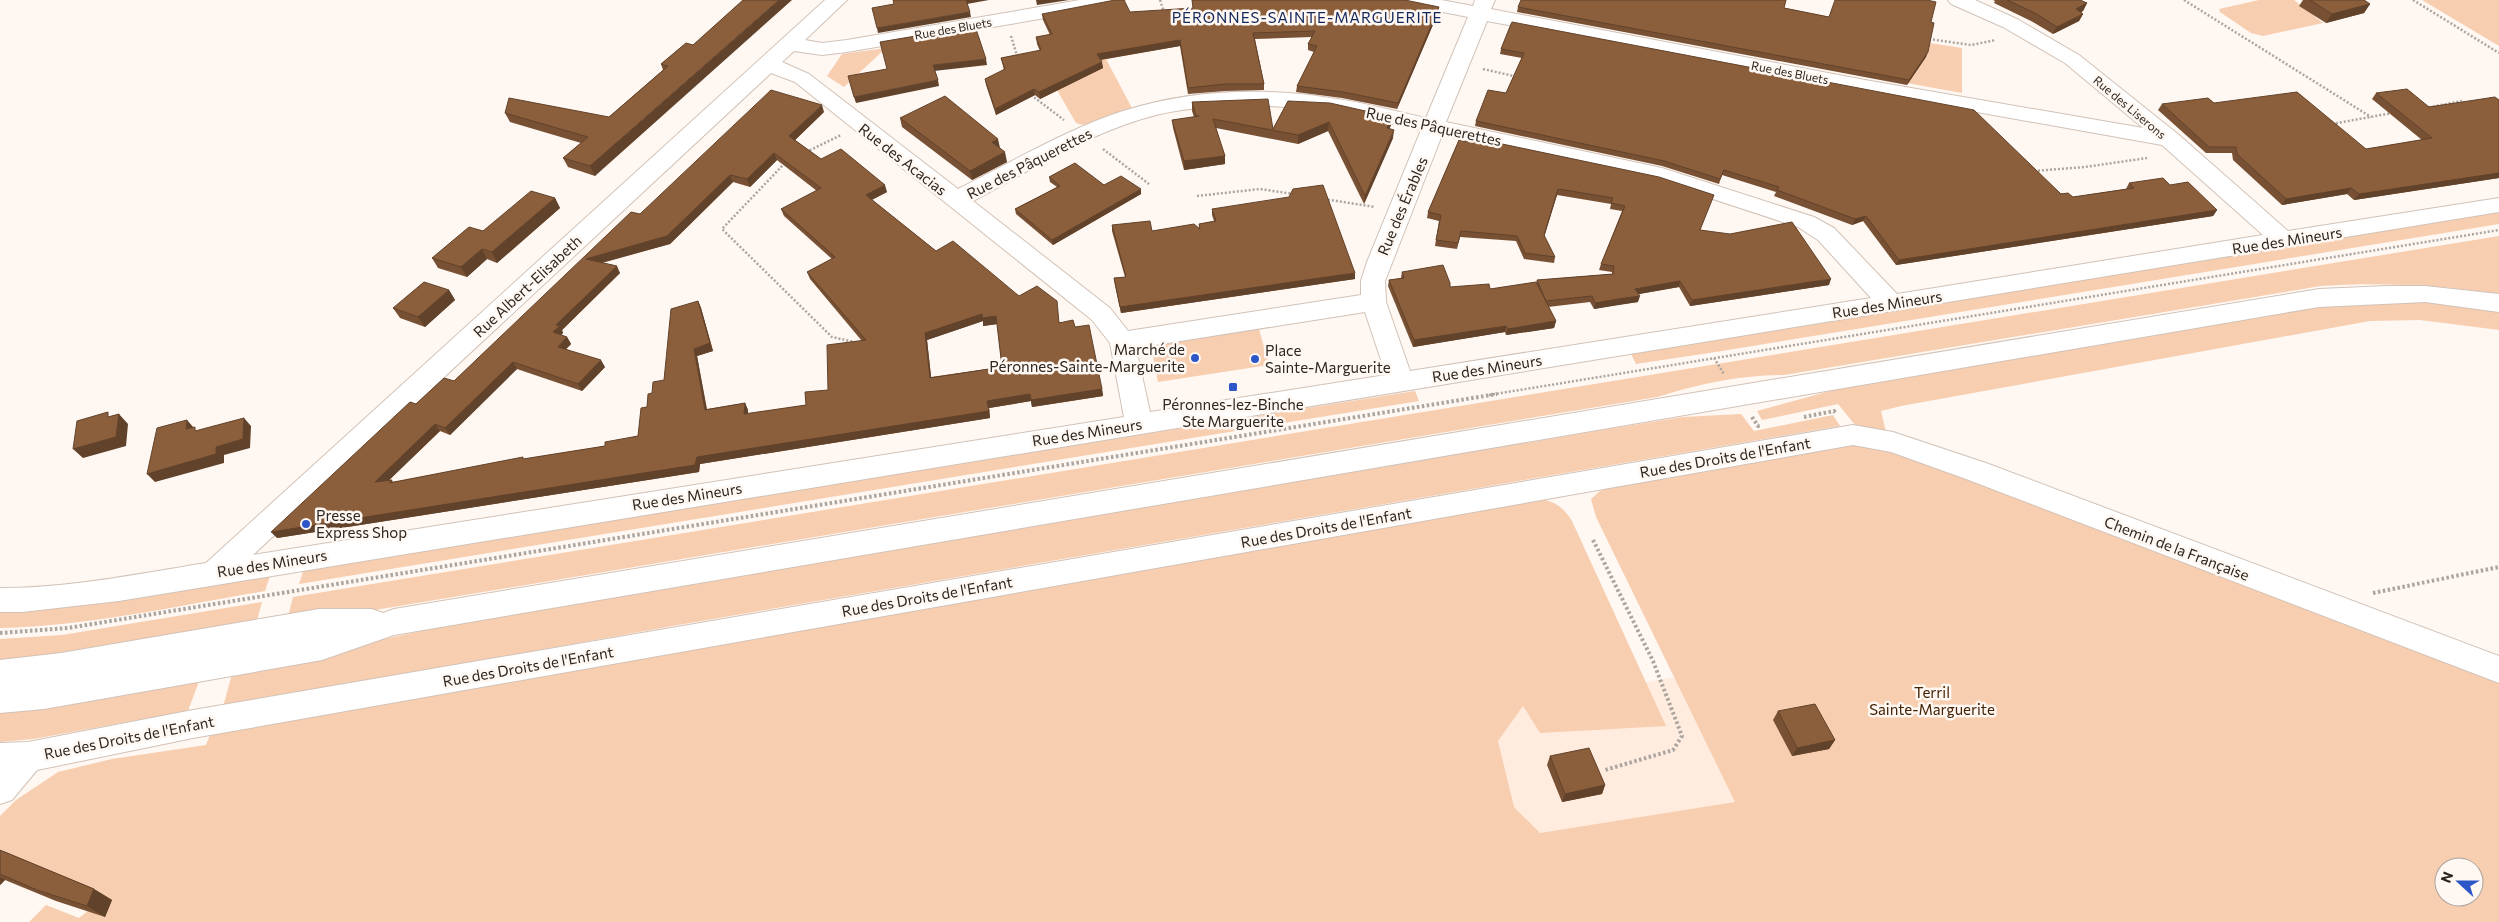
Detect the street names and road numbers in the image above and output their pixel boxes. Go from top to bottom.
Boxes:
street label: Rue des Bluets [913,14,993,42]
street label: Rue des Bluets [1750,58,1830,86]
street label: Rue des Liserons [2091,73,2169,141]
street label: Rue des Pâquerettes [1365,103,1504,149]
street label: Rue des Acacias [855,119,951,199]
street label: Rue des Pâquerettes [963,124,1095,202]
street label: Rue des Érables [1372,153,1431,258]
street label: Rue des Mineurs [2231,222,2343,258]
street label: Rue Albert-Elisabeth [469,231,585,341]
street label: Rue des Mineurs [1831,286,1943,322]
street label: Rue des Mineurs [1431,350,1543,386]
street label: Rue des Mineurs [1031,414,1143,450]
street label: Rue des Droits de l'Enfant [1638,433,1812,481]
street label: Rue des Mineurs [631,478,743,514]
street label: Rue des Droits de l'Enfant [1239,503,1413,551]
street label: Chemin de la Française [2102,512,2252,584]
street label: Rue des Mineurs [216,545,328,581]
street label: Rue des Droits de l'Enfant [840,572,1014,620]
street label: Rue des Droits de l'Enfant [441,642,615,690]
street label: Rue des Droits de l'Enfant [42,712,216,762]

